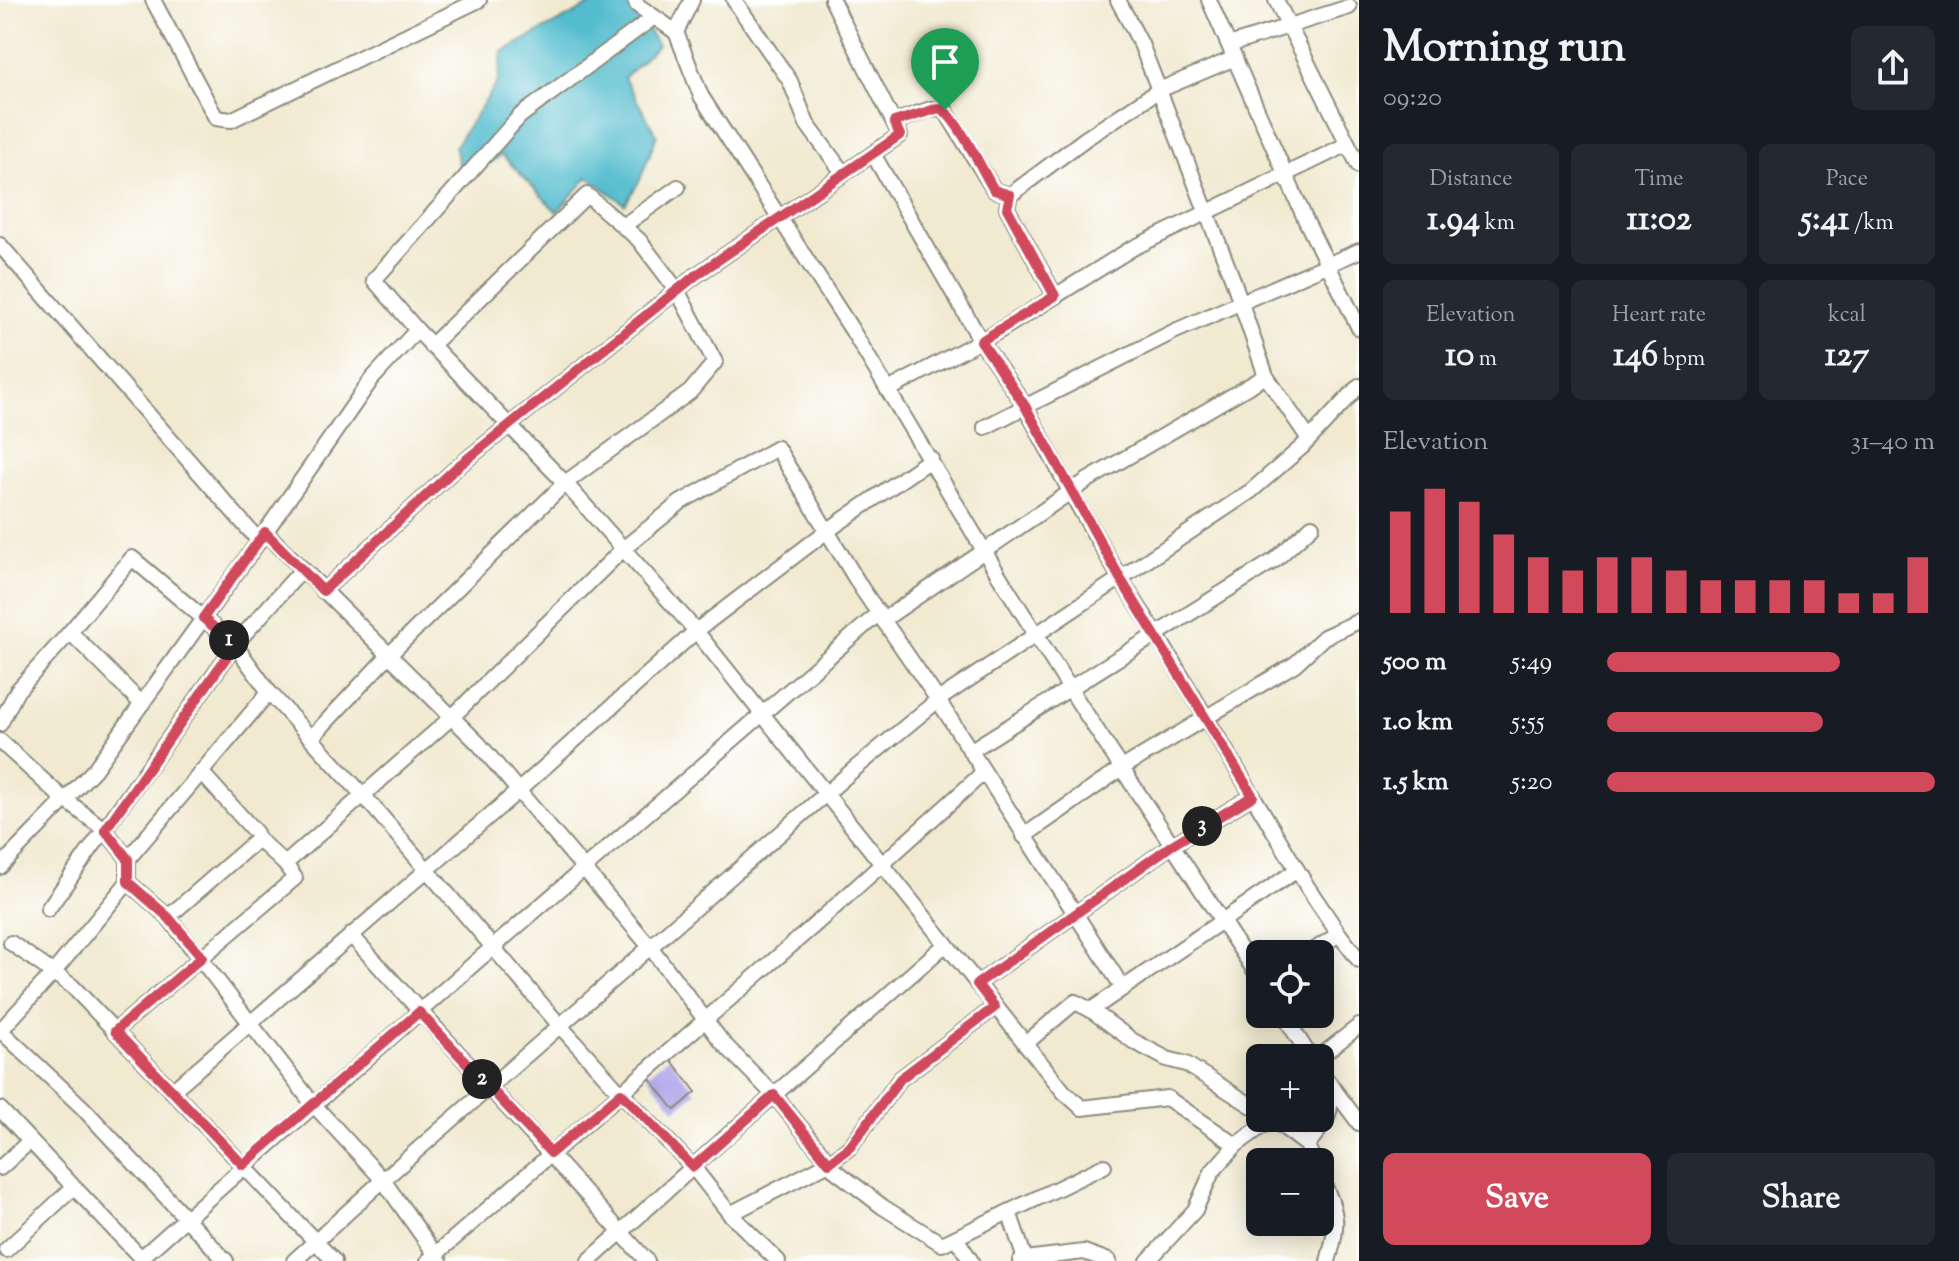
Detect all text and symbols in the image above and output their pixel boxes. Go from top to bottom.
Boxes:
text: Morning run [1383,18,1626,81]
button: share [1851,26,1935,110]
pin [911,28,979,110]
icon: arrive [923,40,967,84]
text: 09:20 [1383,80,1442,117]
text: Distance [1430,164,1512,196]
text: Time [1635,164,1683,196]
text: Pace [1826,164,1868,196]
text: 1.94 [1427,196,1480,245]
text: 11:02 [1626,196,1692,245]
text: 5:41 [1800,196,1849,245]
text: km [1480,208,1515,240]
text: /km [1849,208,1894,240]
text: Elevation [1426,300,1516,332]
text: Heart rate [1612,300,1706,332]
text: kcal [1828,300,1866,332]
text: 10 [1445,332,1474,381]
text: 146 [1613,332,1658,381]
text: 127 [1825,332,1869,381]
text: m [1474,344,1497,376]
text: bpm [1658,344,1705,376]
text: Elevation [1383,424,1488,461]
text: 31–40 m [1851,424,1935,461]
pin: 1 [209,620,249,660]
text: 1 [225,624,233,656]
text: 500 m [1383,644,1446,681]
text: 5:49 [1511,644,1552,681]
text: 1.0 km [1383,704,1453,741]
text: 5:55 [1511,704,1545,741]
text: 1.5 km [1383,764,1449,801]
text: 5:20 [1511,764,1553,801]
pin: 3 [1182,806,1222,846]
text: 3 [1198,810,1206,842]
map controls [1246,940,1334,1236]
button: locate [1246,940,1334,1028]
button: + [1246,1044,1334,1132]
pin: 2 [462,1059,502,1099]
text: 2 [477,1063,487,1095]
button: − [1246,1148,1334,1236]
button: Save [1383,1153,1651,1245]
button: Share [1667,1153,1935,1245]

